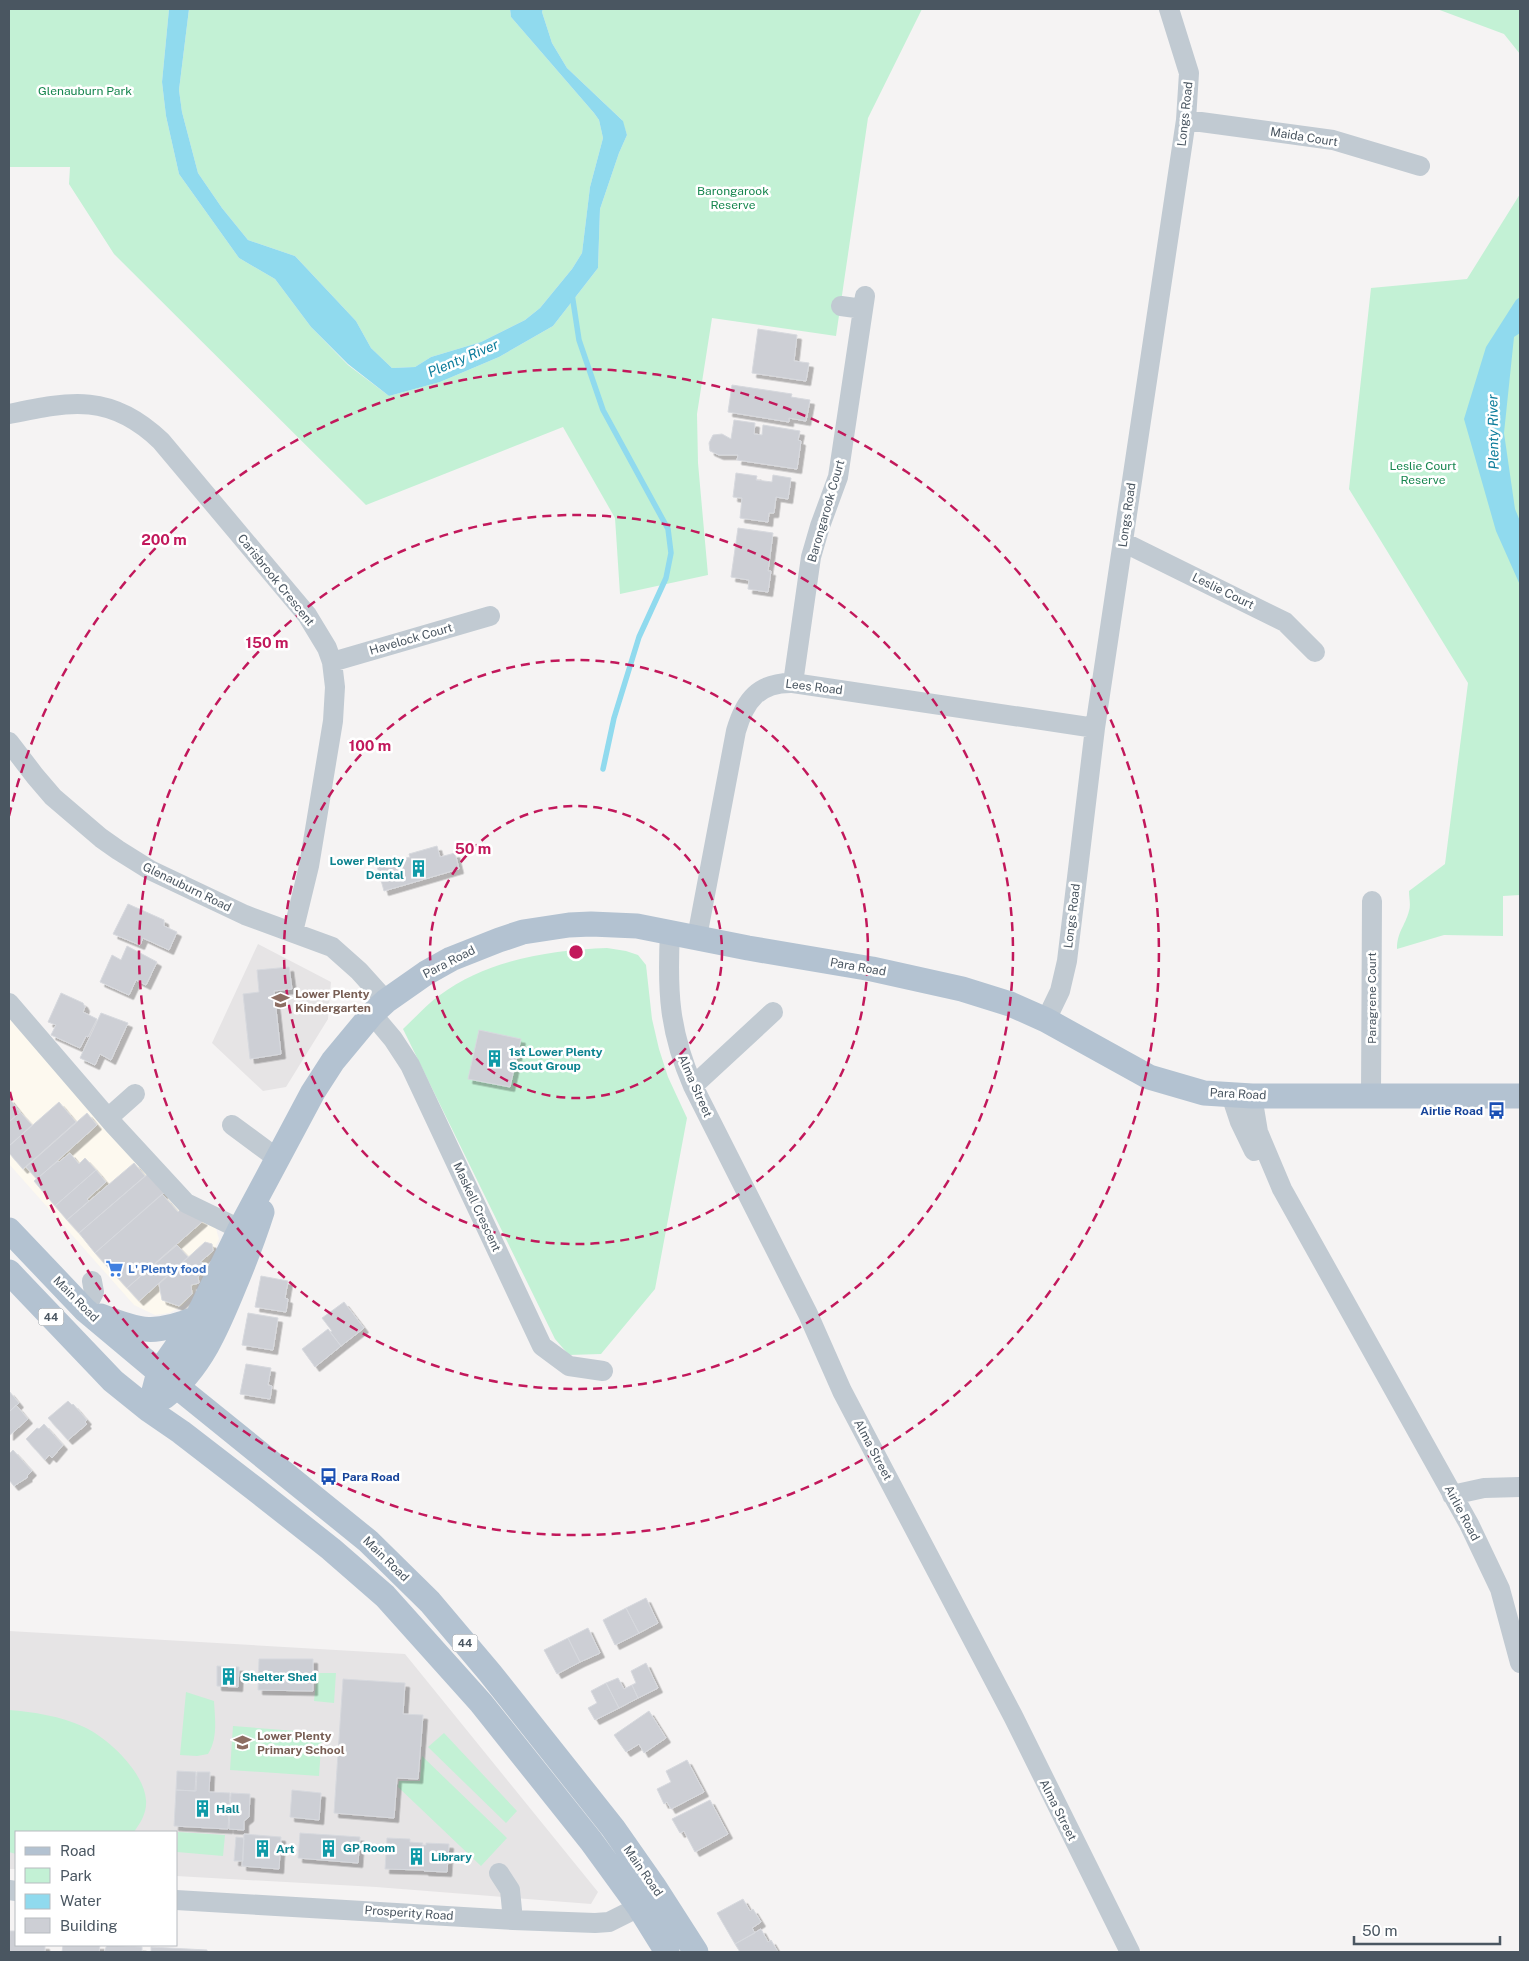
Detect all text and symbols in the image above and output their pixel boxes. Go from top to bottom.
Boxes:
street label: Longs Road [1175,81,1195,147]
park label: Glenauburn Park [38,84,132,98]
street label: Maida Court [1269,125,1339,149]
park label: Barongarook Reserve [697,184,769,212]
water label: Plenty River [425,336,501,380]
water label: Plenty River [1484,393,1502,470]
street label: Barongarook Court [805,458,847,564]
park label: Leslie Court Reserve [1390,459,1457,487]
street label: Longs Road [1116,482,1138,548]
text: 200 m [141,531,187,548]
street label: Carisbrook Crescent [235,531,317,629]
street label: Leslie Court [1190,570,1256,612]
street label: Havelock Court [368,620,454,658]
text: 150 m [245,634,289,651]
street label: Lees Road [785,677,843,697]
text: 100 m [349,737,391,754]
text: 50 m [455,840,491,857]
place label: Lower Plenty Dental [330,854,404,882]
building icon: Lower Plenty Dental [408,858,428,878]
street label: Glenauburn Road [140,860,234,914]
street label: Longs Road [1061,883,1083,949]
street label: Para Road [421,943,477,981]
centre of rings [567,943,585,961]
street label: Paragrene Court [1365,952,1379,1044]
street label: Para Road [829,955,887,979]
place label: Lower Plenty Kindergarten [295,987,371,1015]
school or university icon: Lower Plenty Kindergarten [271,991,291,1011]
place label: 1st Lower Plenty Scout Group [509,1045,603,1073]
building icon: 1st Lower Plenty Scout Group [485,1049,505,1069]
street label: Alma Street [675,1053,715,1120]
street label: Para Road [1209,1086,1267,1102]
bus stop icon: Airlie Road [1487,1101,1507,1121]
place label: Airlie Road [1420,1104,1483,1118]
street label: Maskell Crescent [450,1160,504,1254]
supermarket icon: L' Plenty food [104,1259,124,1279]
place label: L' Plenty food [128,1262,206,1276]
street label: Main Road [50,1273,102,1325]
road number: 44 [38,1308,64,1325]
street label: Alma Street [851,1417,895,1483]
bus stop icon: Para Road [318,1467,338,1487]
place label: Para Road [342,1470,400,1484]
street label: Airlie Road [1442,1483,1482,1543]
street label: Main Road [360,1534,412,1584]
road number: 44 [452,1635,478,1652]
building icon: Shelter Shed [218,1667,238,1687]
place label: Shelter Shed [242,1670,317,1684]
place label: Lower Plenty Primary School [257,1729,345,1757]
school or university icon: Lower Plenty Primary School [233,1733,253,1753]
street label: Alma Street [1037,1777,1080,1843]
building icon: Hall [192,1799,212,1819]
place label: Hall [216,1802,240,1816]
legend [15,1831,178,1946]
building icon: GP Room [319,1838,339,1858]
building icon: Art [252,1839,272,1859]
place label: GP Room [343,1841,396,1855]
text: Road [60,1842,96,1859]
place label: Art [276,1842,295,1856]
street label: Main Road [620,1843,666,1899]
building icon: Library [407,1847,427,1867]
place label: Library [431,1850,472,1864]
text: Park [60,1867,92,1884]
text: Water [60,1892,102,1909]
street label: Prosperity Road [364,1903,454,1923]
scale bar [1354,1914,1500,1946]
text: Building [60,1917,118,1934]
text: 50 m [1362,1922,1397,1939]

